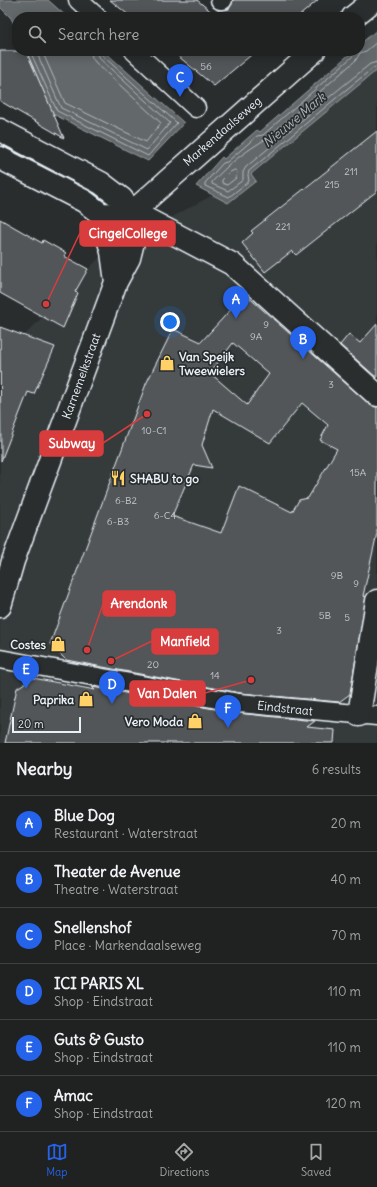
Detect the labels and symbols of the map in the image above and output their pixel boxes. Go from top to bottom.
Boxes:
house number: 56 [200,60,212,73]
pin: C [167,64,193,97]
water label: Nieuwe Mark [259,88,330,151]
street label: Markendaalseweg [180,93,264,169]
house number: 211 [344,165,358,178]
house number: 215 [324,178,340,191]
house number: 221 [276,220,290,233]
callout: CingelCollege [80,221,175,246]
text: CingelCollege [89,225,168,242]
pin: A [223,286,249,319]
your location [160,312,180,332]
house number: 9 [263,318,269,331]
pin: B [290,326,316,359]
house number: 9A [250,330,263,343]
street label: Karnemelkstraat [59,331,103,421]
place label: Van Speijk Tweewielers [179,349,246,378]
shop icon: Van Speijk Tweewielers [158,354,176,372]
house number: 3 [328,378,334,391]
house number: 10-C1 [141,424,167,437]
callout: Subway [40,431,103,456]
text: Subway [49,435,95,452]
house number: 15A [350,466,367,479]
restaurant icon: SHABU to go [109,469,127,487]
place label: SHABU to go [130,471,199,487]
house number: 6-B2 [115,494,138,507]
house number: 6-C4 [154,509,176,522]
house number: 6-B3 [107,515,129,528]
house number: 9B [331,569,344,582]
house number: 9 [353,577,359,590]
callout: Arendonk [103,591,175,616]
text: Arendonk [111,595,168,612]
house number: 5B [319,609,332,622]
house number: 5 [344,611,350,624]
house number: 3 [276,624,282,637]
callout: Manfield [152,629,218,654]
text: Manfield [160,633,210,650]
shop icon: Costes [49,635,67,653]
place label: Costes [10,637,47,652]
pin: E [13,656,39,689]
house number: 20 [147,658,159,671]
house number: 14 [210,669,220,682]
pin: D [99,671,125,704]
callout: Van Dalen [130,681,205,706]
text: Van Dalen [137,685,197,702]
shop icon: Paprika [77,690,95,708]
place label: Paprika [33,692,74,708]
pin: F [215,695,241,728]
street label: Eindstraat [257,698,313,718]
shop icon: Vero Moda [186,712,204,730]
place label: Vero Moda [125,714,183,729]
scale bar [12,715,81,734]

